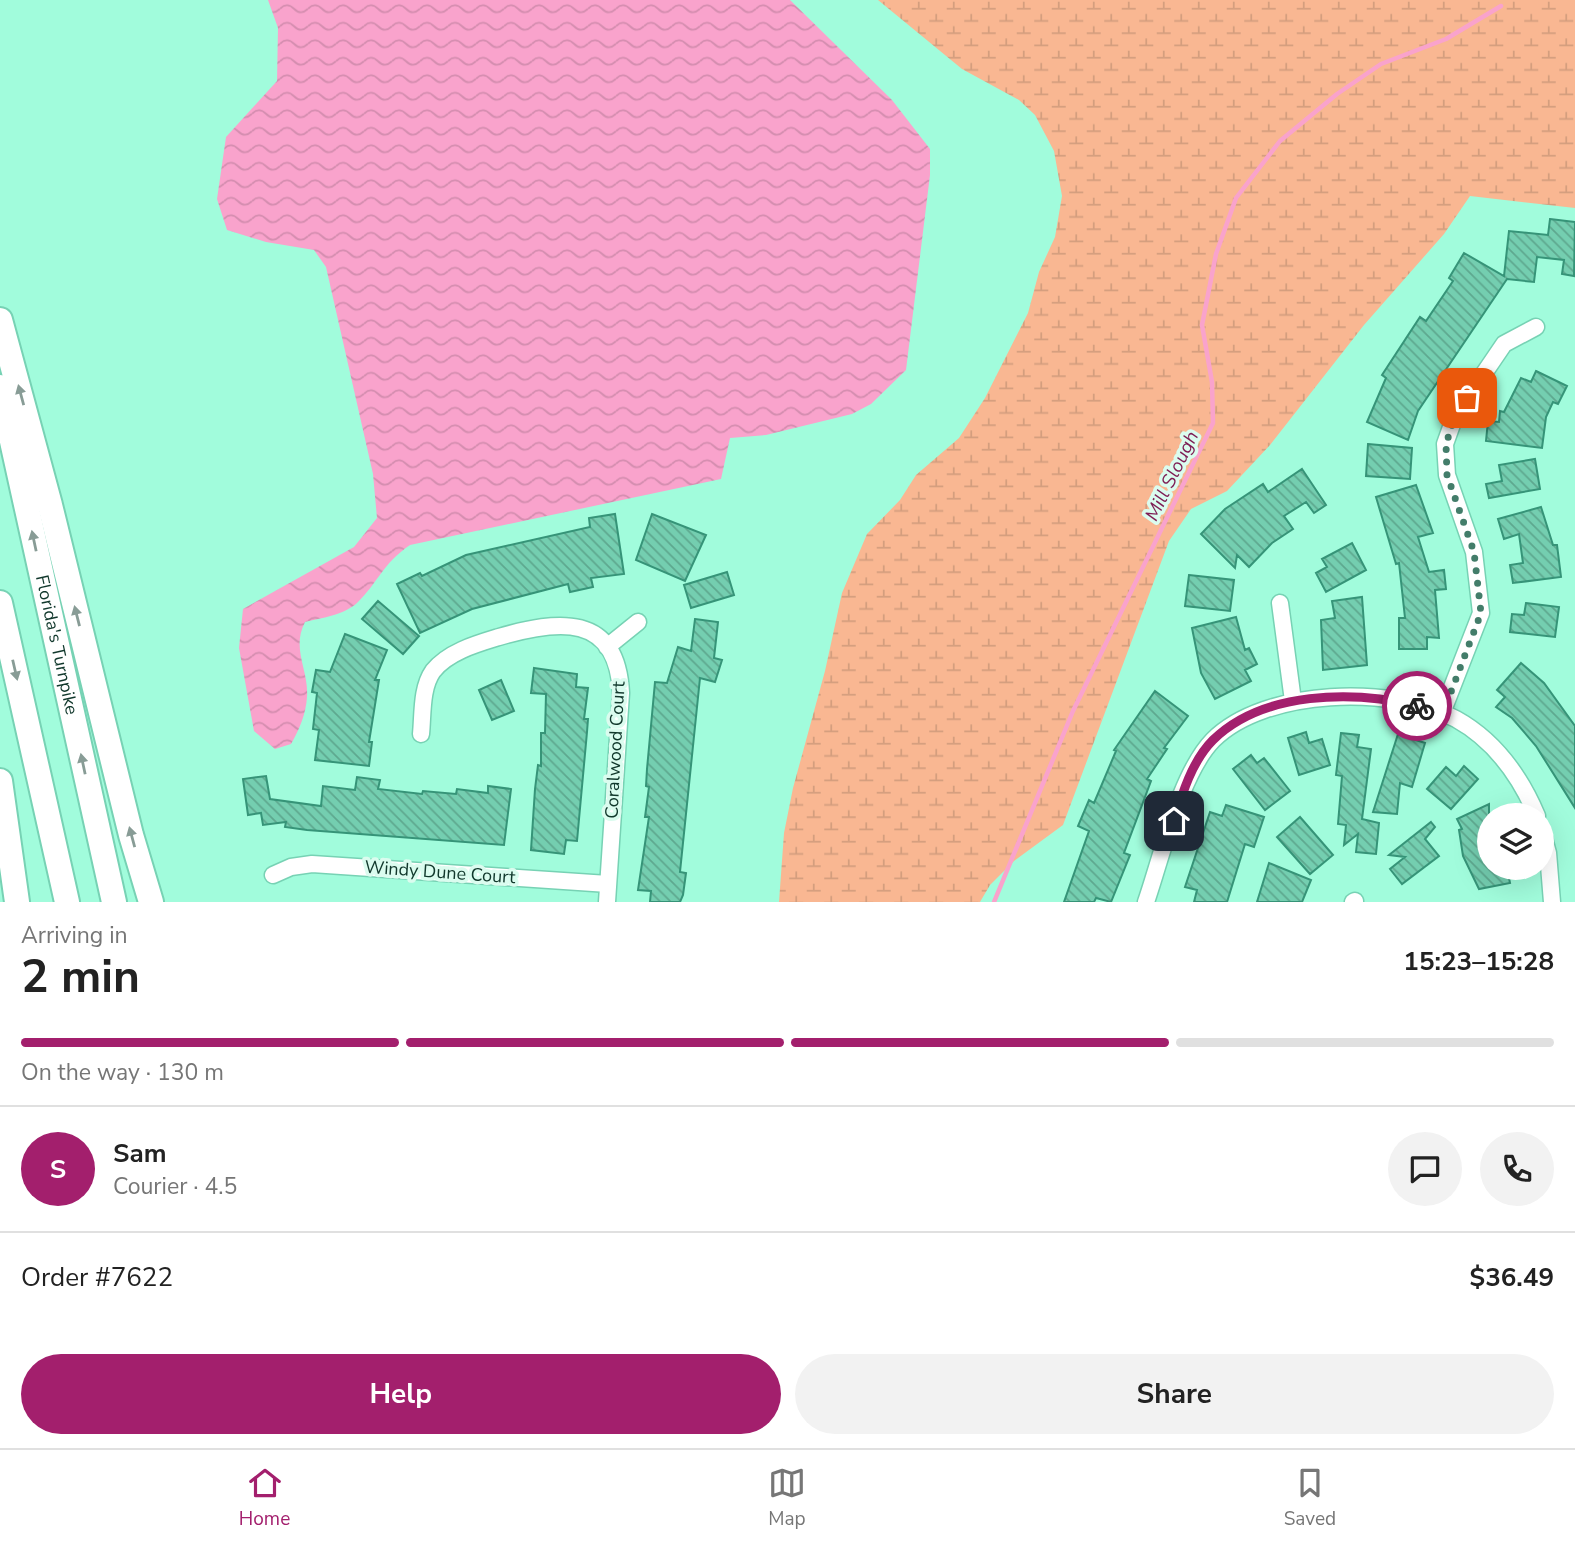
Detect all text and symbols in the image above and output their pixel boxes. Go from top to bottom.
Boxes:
pin [1437,368,1497,428]
icon: bag [1448,379,1486,417]
one-way arrow [15,385,25,406]
water label: Mill Slough [1139,427,1205,525]
one-way arrow [29,530,40,552]
street label: Florida's Turnpike [30,573,84,717]
one-way arrow [72,605,83,627]
one-way arrow [10,659,21,681]
courier [1382,671,1452,741]
street label: Coralwood Court [599,680,631,819]
icon: bike [1398,687,1436,725]
one-way arrow [78,753,89,775]
pin [1144,791,1204,851]
icon: home [1155,802,1193,840]
map controls [1477,803,1554,880]
button: layers [1477,803,1554,880]
one-way arrow [126,825,137,847]
street label: Windy Dune Court [364,855,517,889]
text: Arriving in [21,920,128,951]
text: 15:23–15:28 [1403,944,1554,979]
text: 2 min [21,945,140,1008]
text: On the way · 130 m [21,1057,224,1088]
button: chat [1388,1132,1462,1206]
button: phone [1480,1132,1554,1206]
text: Sam [113,1136,166,1171]
text: S [50,1152,66,1187]
text: Courier · 4.5 [113,1171,237,1202]
text: Order #7622 [21,1260,173,1295]
text: $36.49 [1470,1260,1554,1295]
button: Help [21,1354,781,1434]
button: Share [795,1354,1554,1434]
tab: Home [239,1464,290,1532]
tab: Map [768,1464,806,1532]
tab: Saved [1284,1464,1336,1532]

